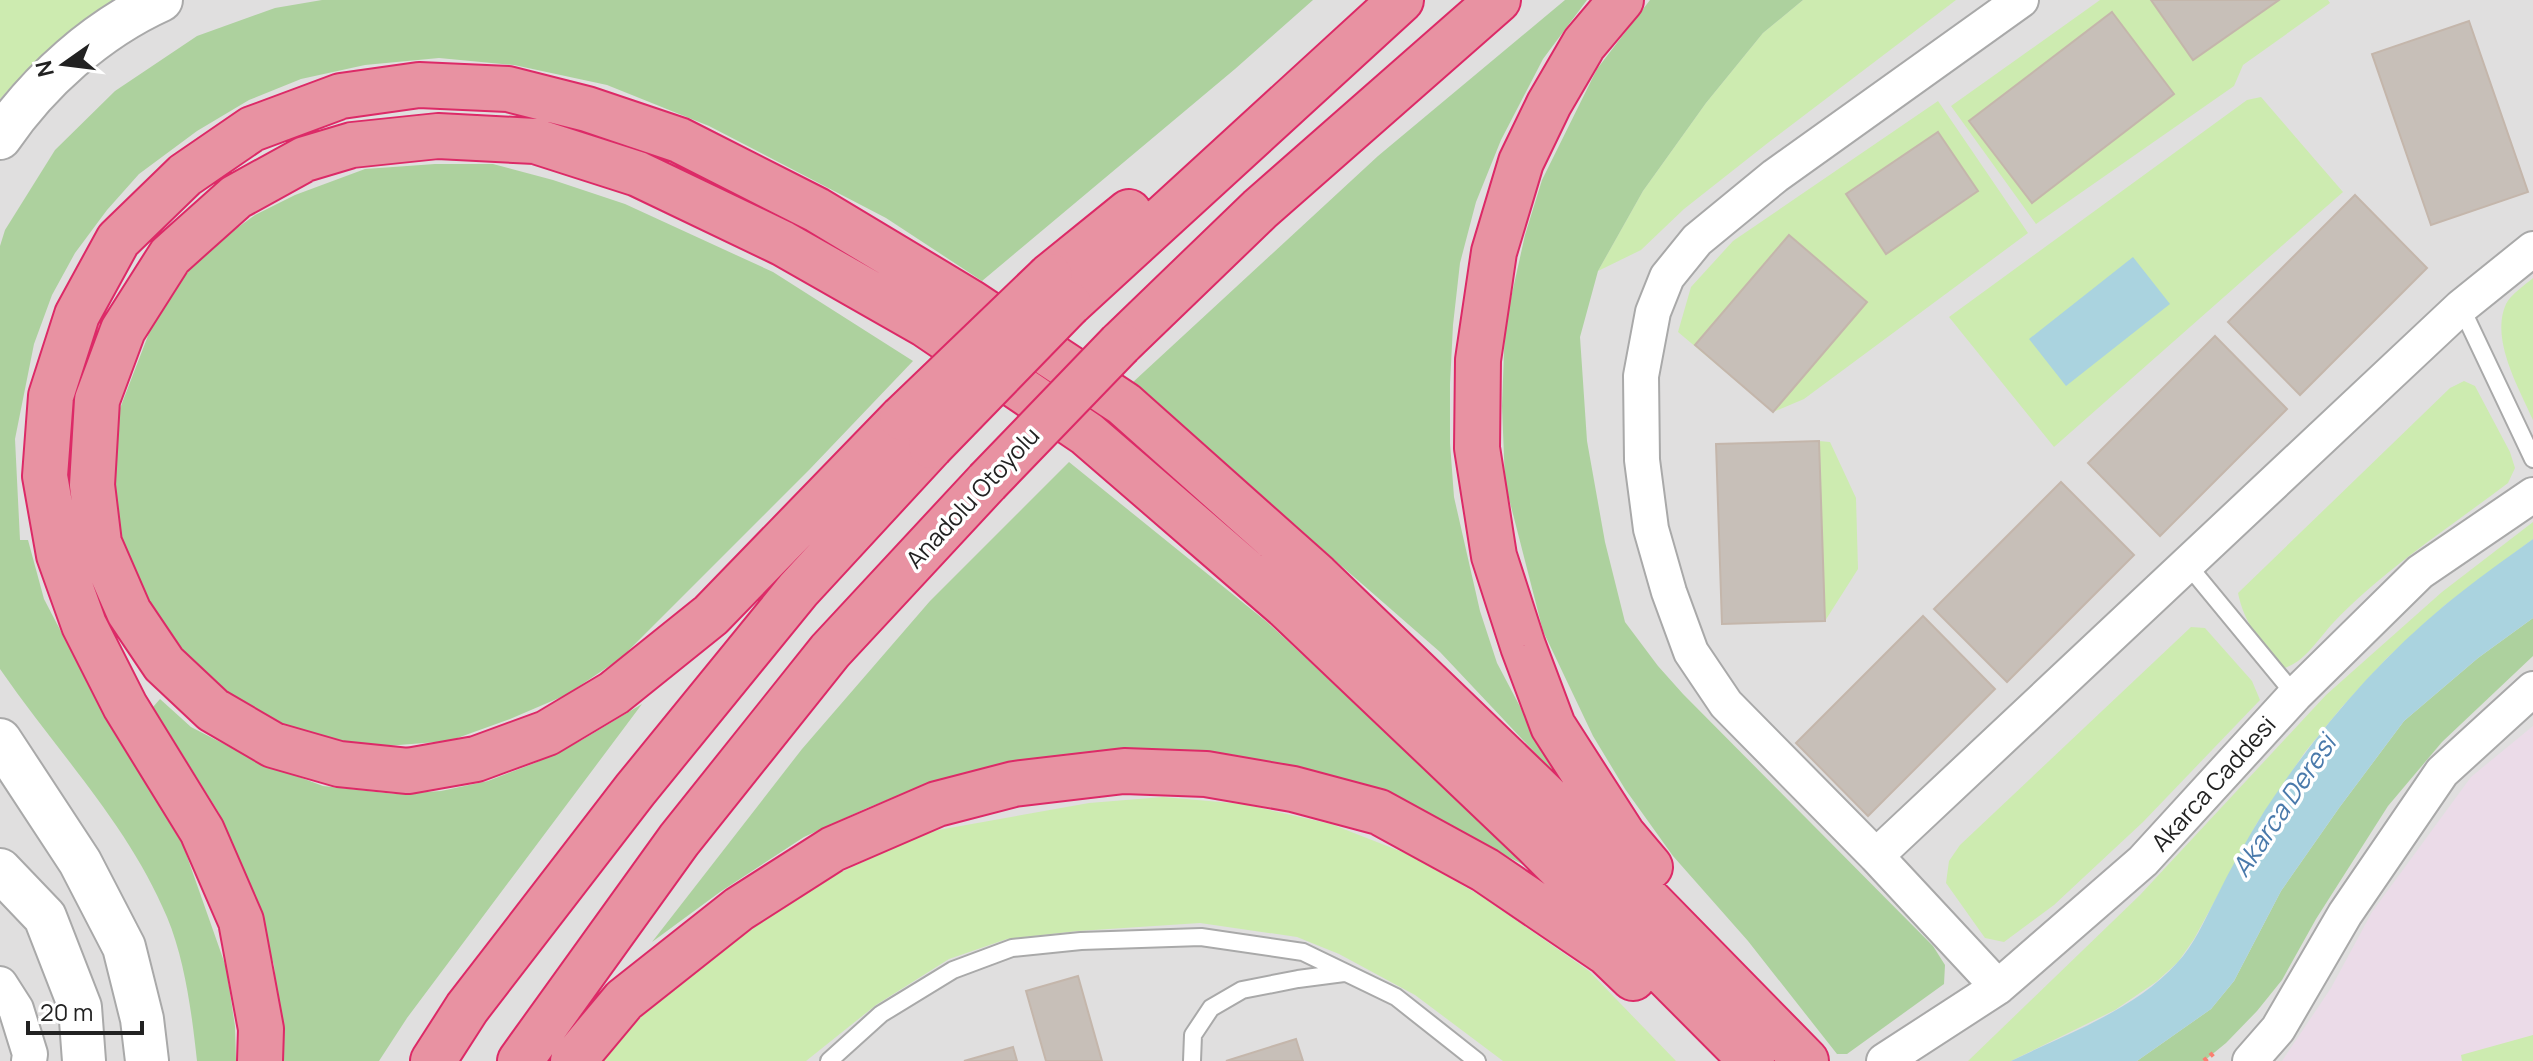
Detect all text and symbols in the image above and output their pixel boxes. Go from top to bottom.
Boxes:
north arrow [24,24,104,104]
text: N [28,58,61,80]
street label: Anadolu Otoyolu [898,419,1046,575]
street label: Akarca Caddesi [2143,708,2282,858]
water label: Akarca Deresi [2223,725,2345,883]
scale bar [28,985,142,1035]
text: 20 m [40,995,93,1028]

